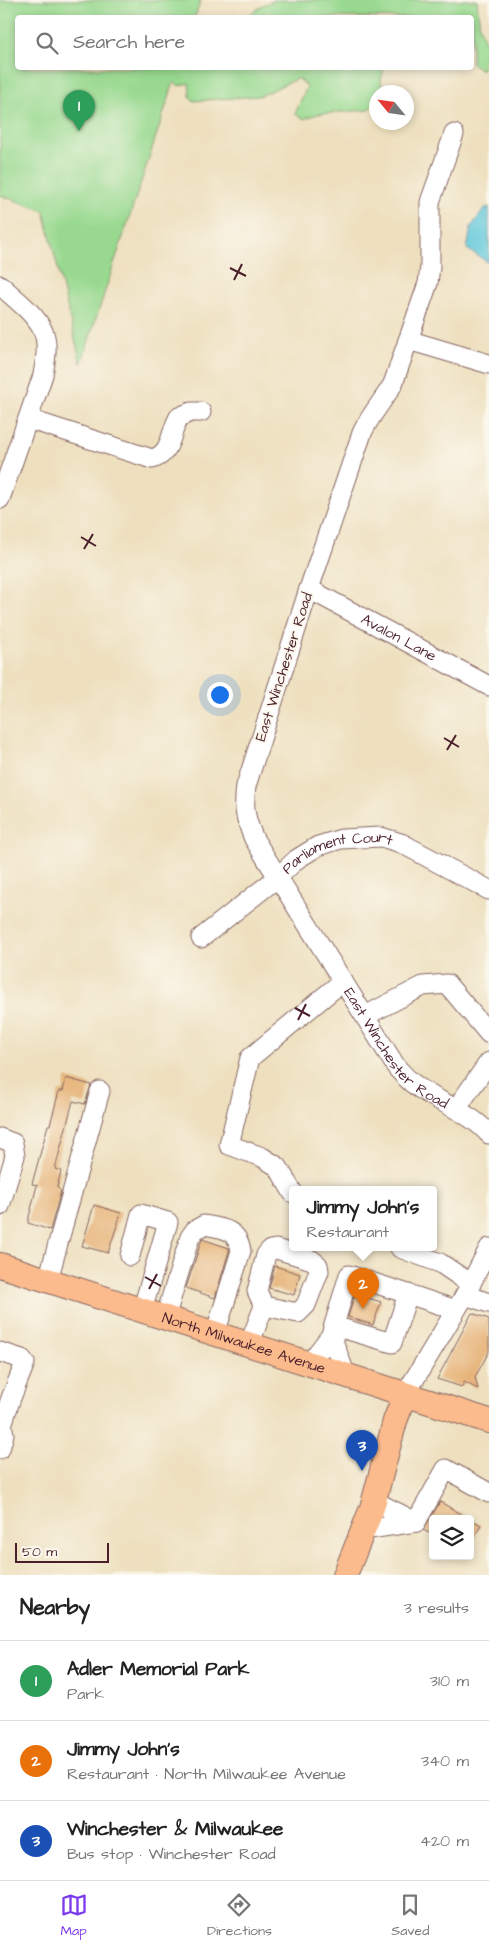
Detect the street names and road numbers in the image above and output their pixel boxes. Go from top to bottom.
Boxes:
street label: East Winchester Road [250,590,318,744]
street label: Avalon Lane [357,608,440,666]
street label: Parliament Court [277,826,395,879]
street label: East Winchester Road [339,984,453,1114]
street label: North Milwaukee Avenue [160,1307,328,1379]

